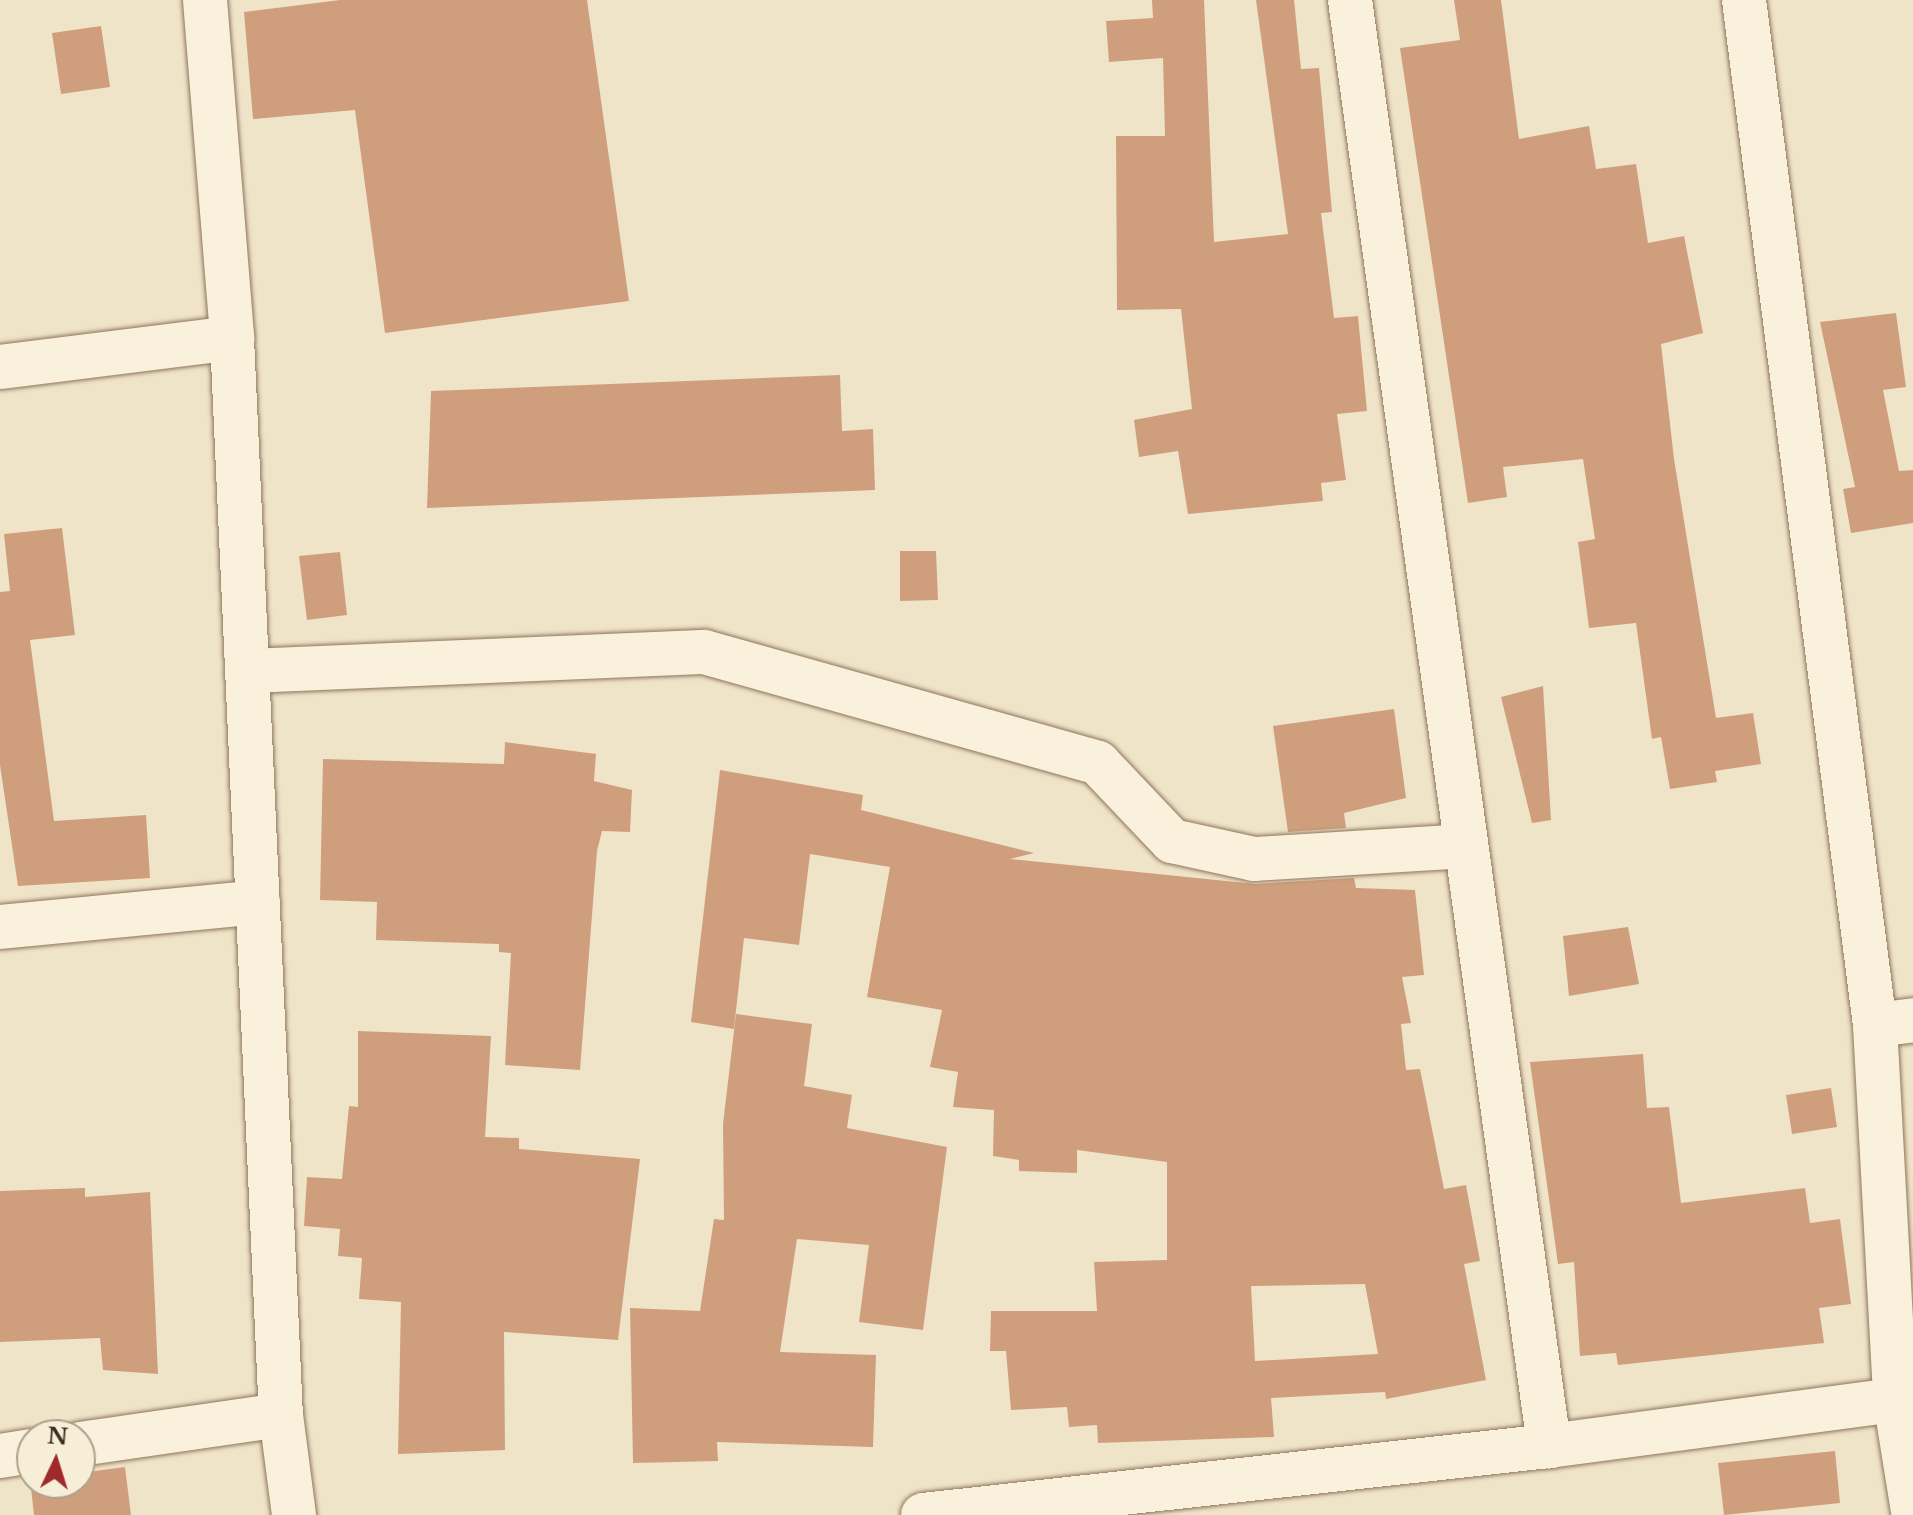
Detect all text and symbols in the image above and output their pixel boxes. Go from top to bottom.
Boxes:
north arrow [16,1419,96,1499]
text: N [46,1422,69,1451]

